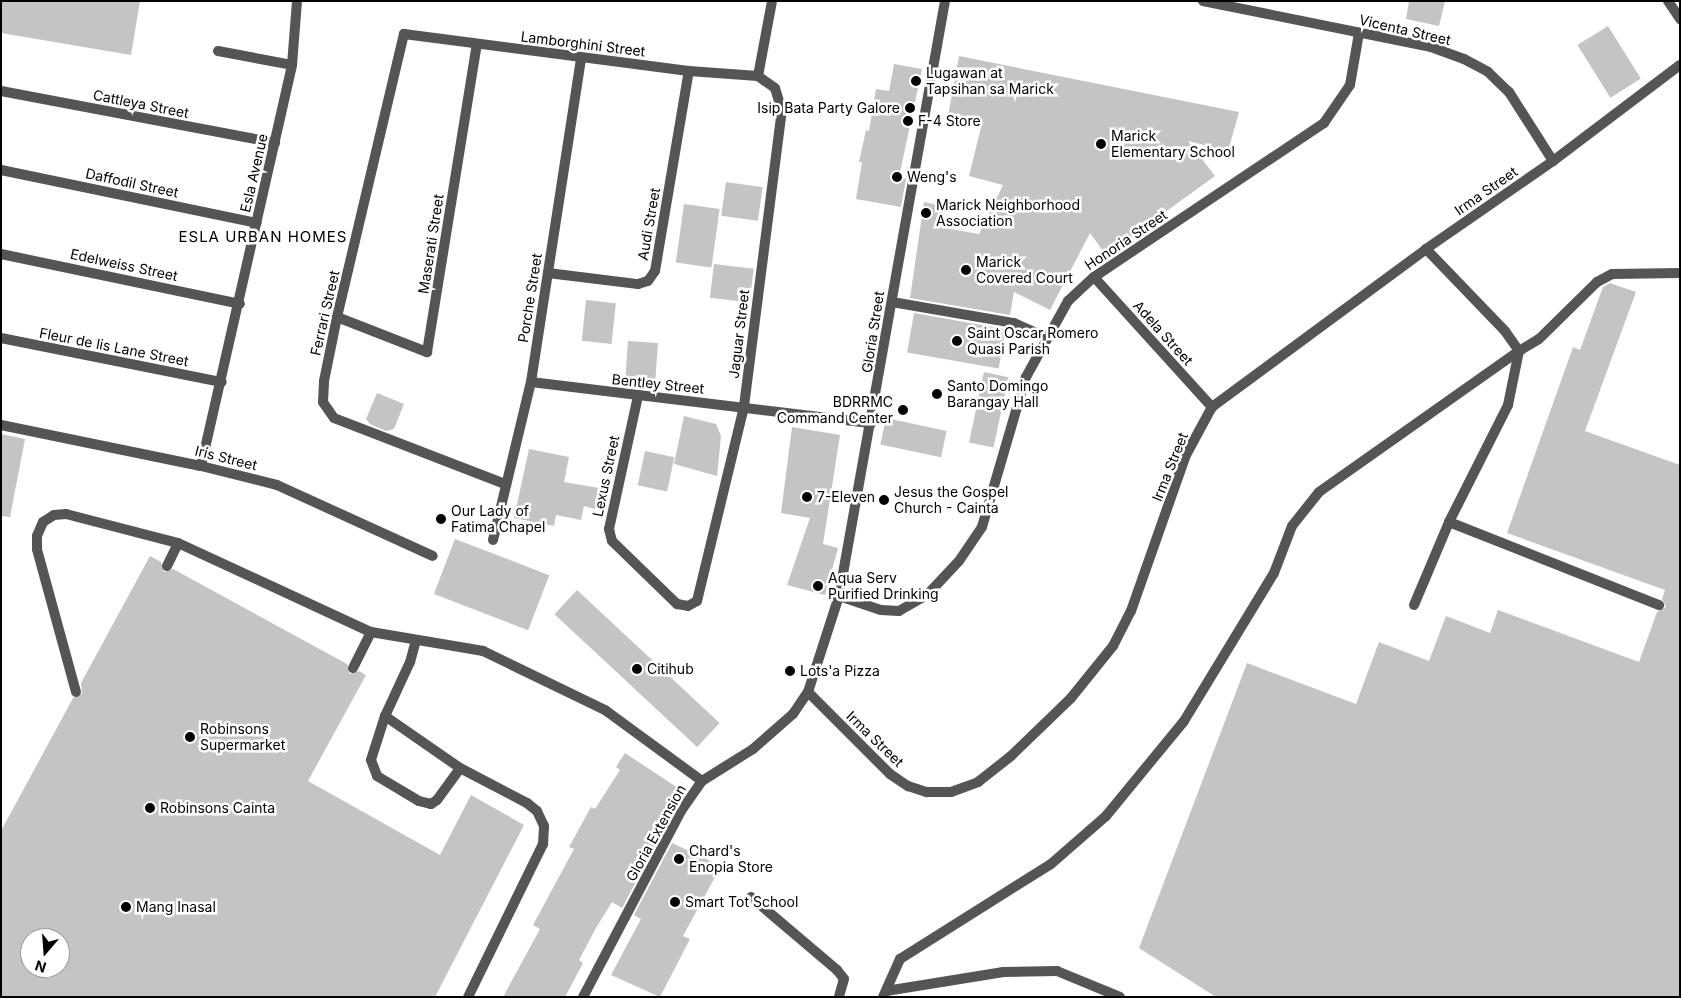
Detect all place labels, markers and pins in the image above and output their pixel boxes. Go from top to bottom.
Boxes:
place label: Lugawan at Tapsihan sa Marick [926,65,1054,98]
marker: Lugawan at Tapsihan sa Marick [910,75,922,87]
place label: Isip Bata Party Galore [757,100,900,116]
marker: Isip Bata Party Galore [904,102,916,114]
place label: F-4 Store [918,113,981,129]
marker: F-4 Store [902,115,914,127]
place label: Marick Elementary School [1111,128,1235,160]
marker: Marick Elementary School [1095,138,1107,150]
place label: Weng's [907,169,957,185]
marker: Weng's [891,171,903,183]
place label: Marick Neighborhood Association [936,197,1080,230]
marker: Marick Neighborhood Association [920,207,932,219]
place label: Marick Covered Court [976,254,1073,286]
marker: Marick Covered Court [960,264,972,276]
place label: Saint Oscar Romero Quasi Parish [967,325,1098,358]
marker: Saint Oscar Romero Quasi Parish [951,335,963,347]
place label: Santo Domingo Barangay Hall [947,378,1048,411]
marker: Santo Domingo Barangay Hall [931,388,943,400]
place label: BDRRMC Command Center [777,394,893,427]
marker: BDRRMC Command Center [897,404,909,416]
place label: Jesus the Gospel Church - Cainta [894,484,1008,516]
place label: 7-Eleven [817,489,875,505]
marker: 7-Eleven [801,491,813,503]
marker: Jesus the Gospel Church - Cainta [878,494,890,506]
place label: Our Lady of Fatima Chapel [451,503,545,536]
marker: Our Lady of Fatima Chapel [435,513,447,525]
place label: Aqua Serv Purified Drinking [828,570,939,602]
marker: Aqua Serv Purified Drinking [812,580,824,592]
place label: Citihub [647,661,694,677]
marker: Citihub [631,663,643,675]
place label: Lots'a Pizza [800,663,880,679]
marker: Lots'a Pizza [784,665,796,677]
place label: Robinsons Supermarket [200,721,285,754]
marker: Robinsons Supermarket [184,731,196,743]
place label: Robinsons Cainta [160,800,275,816]
marker: Robinsons Cainta [144,802,156,814]
place label: Chard's Enopia Store [689,843,773,876]
marker: Chard's Enopia Store [673,853,685,865]
place label: Smart Tot School [685,894,798,910]
marker: Smart Tot School [669,896,681,908]
place label: Mang Inasal [136,899,216,915]
marker: Mang Inasal [120,901,132,913]

